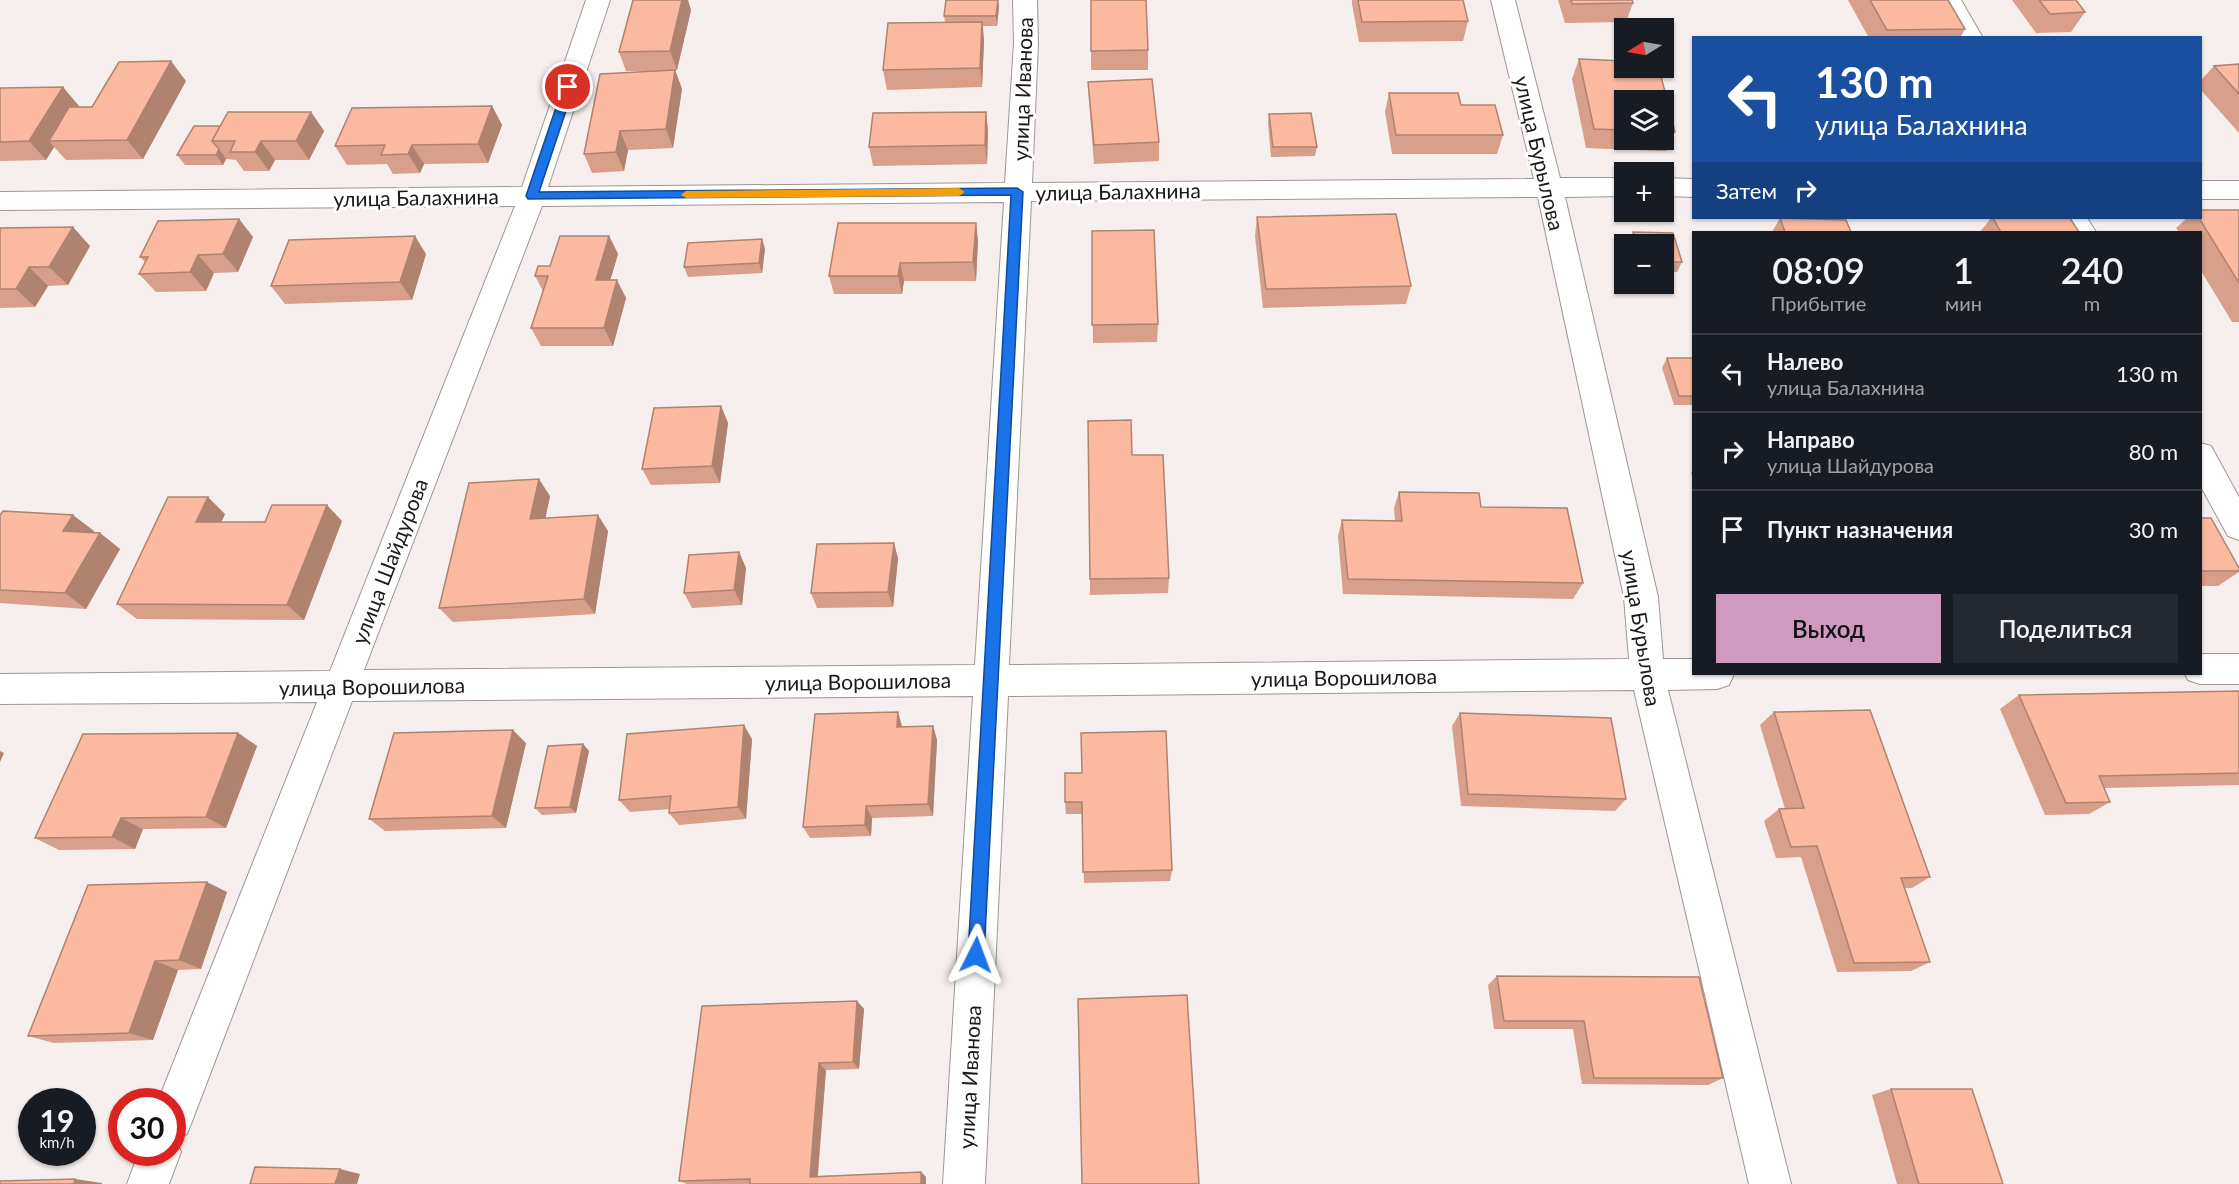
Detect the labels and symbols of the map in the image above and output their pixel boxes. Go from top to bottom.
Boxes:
street label: улица Иванова [1007,17,1037,161]
north arrow [1614,18,1674,78]
pin [542,61,593,112]
street label: улица Бурылова [1510,73,1570,233]
street label: улица Балахнина [1035,177,1201,205]
street label: улица Балахнина [333,183,499,211]
street label: улица Шайдурова [346,475,432,647]
street label: улица Бурылова [1617,548,1667,708]
street label: улица Ворошилова [1251,663,1437,691]
street label: улица Ворошилова [765,667,951,695]
street label: улица Ворошилова [279,672,465,700]
position arrow [944,923,1008,987]
street label: улица Иванова [953,1004,985,1150]
speed limit sign: 30 [108,1088,186,1166]

